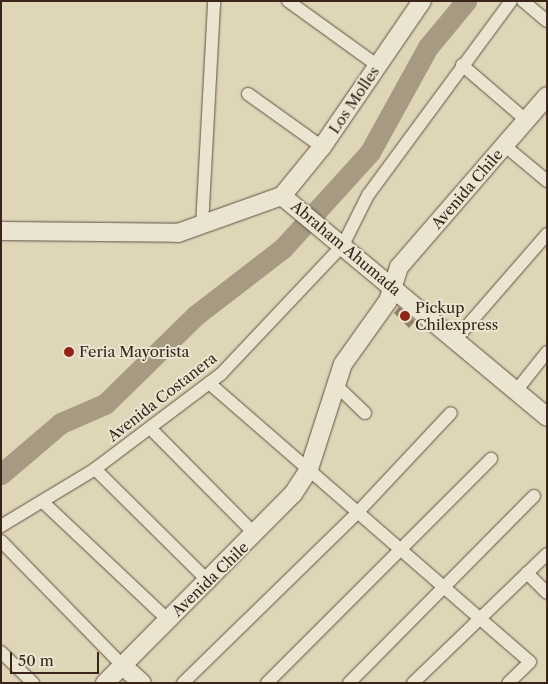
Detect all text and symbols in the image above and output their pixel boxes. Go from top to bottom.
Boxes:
street label: Los Molles [325,63,383,137]
street label: Avenida Chile [428,145,506,233]
street label: Abraham Ahumada [287,197,405,299]
place label: Pickup Chilexpress [415,298,498,333]
marker: Pickup Chilexpress [399,310,411,322]
place label: Feria Mayorista [79,343,190,361]
marker: Feria Mayorista [63,346,75,358]
street label: Avenida Costanera [104,349,220,445]
street label: Avenida Chile [168,538,252,620]
scale bar [12,642,101,674]
text: 50 m [18,651,54,670]

